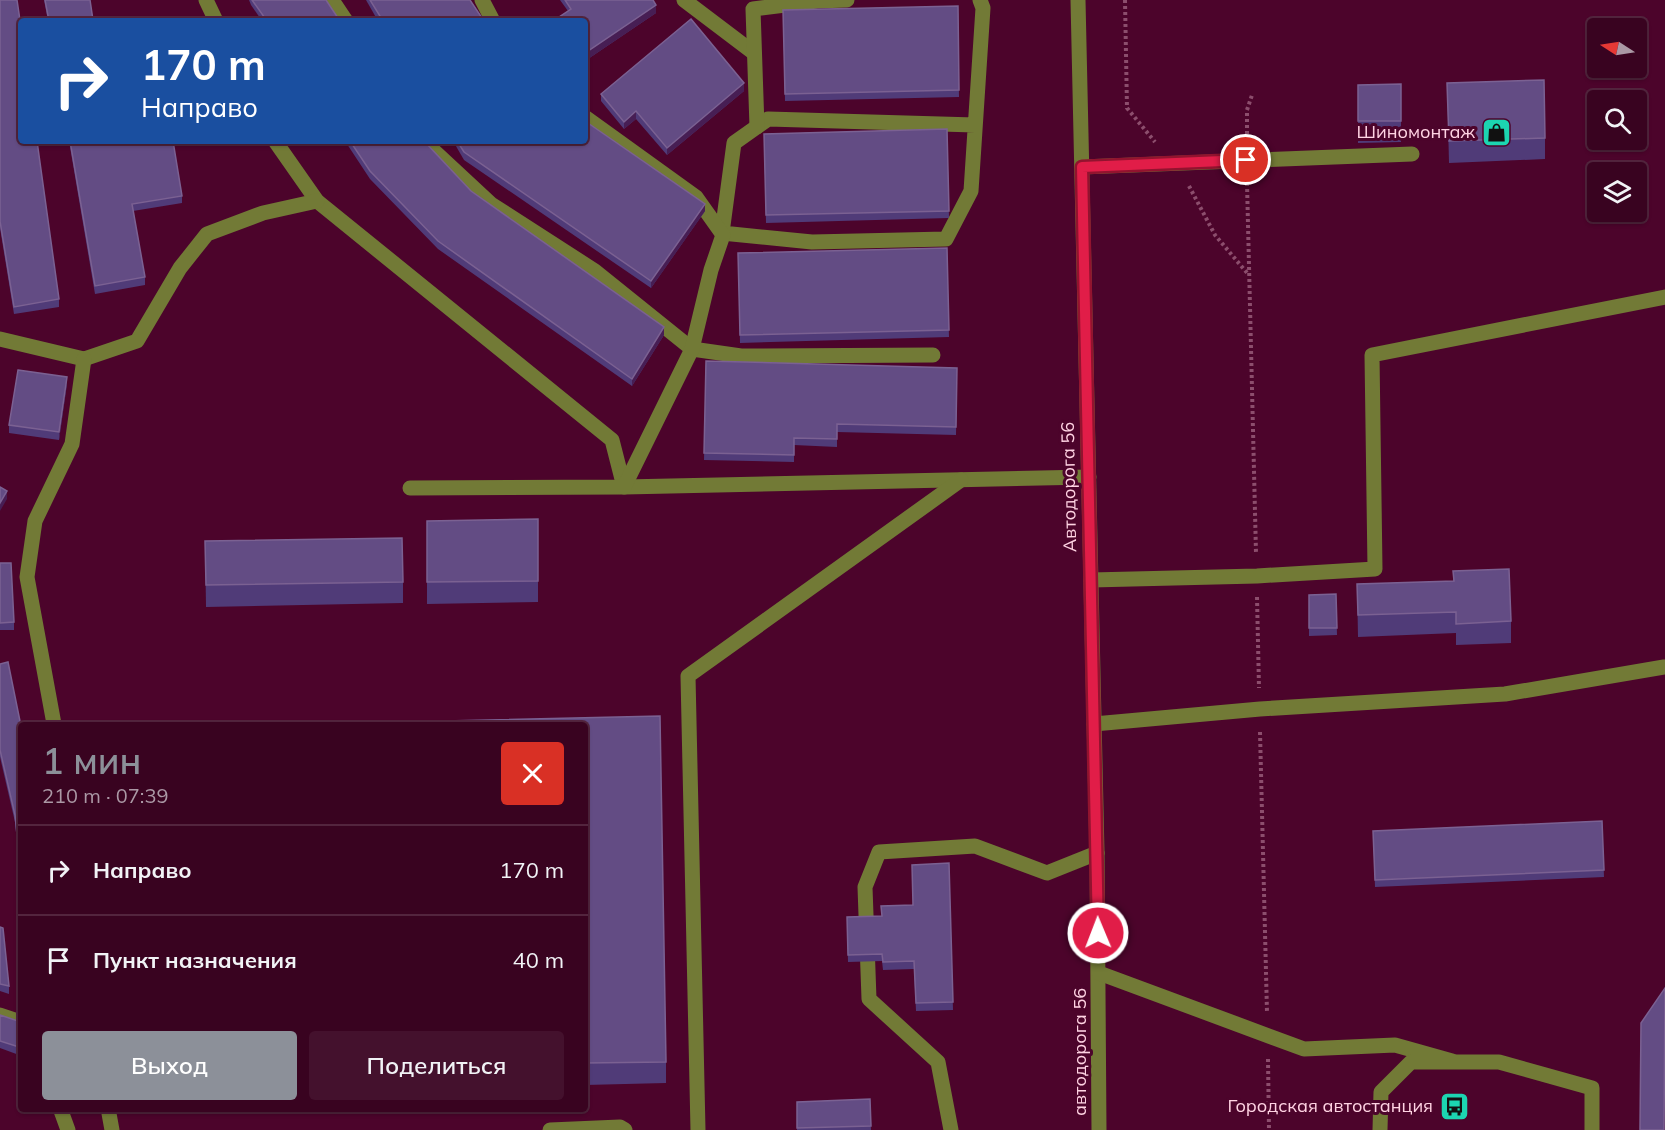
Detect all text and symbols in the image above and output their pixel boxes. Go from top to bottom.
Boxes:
north arrow [1587,18,1647,78]
map controls [1587,18,1647,222]
text: 170 m [141,38,266,91]
icon: right [42,42,120,120]
text: Направо [141,90,258,124]
button: search [1587,90,1647,150]
shop icon: Шиномонтаж [1480,116,1512,148]
place label: Шиномонтаж [1357,120,1475,143]
pin [1220,134,1271,185]
icon: arrive [1229,143,1262,176]
button: layers [1587,162,1647,222]
street label: Автодорога 56 [1056,422,1081,552]
text: 1 мин [42,738,141,783]
button: close [501,742,564,805]
text: 210 m · 07:39 [42,783,168,808]
icon: right [42,854,75,887]
text: Направо [93,856,191,884]
text: 170 m [499,856,564,884]
position arrow [1066,901,1130,965]
icon: arrive [42,944,75,977]
text: Пункт назначения [93,946,297,974]
text: 40 m [513,946,564,974]
street label: автодорога 56 [1068,988,1091,1116]
button: Выход [42,1031,297,1100]
button: Поделиться [309,1031,564,1100]
bus stop icon: Городская автостанция [1438,1090,1470,1122]
place label: Городская автостанция [1228,1094,1433,1117]

